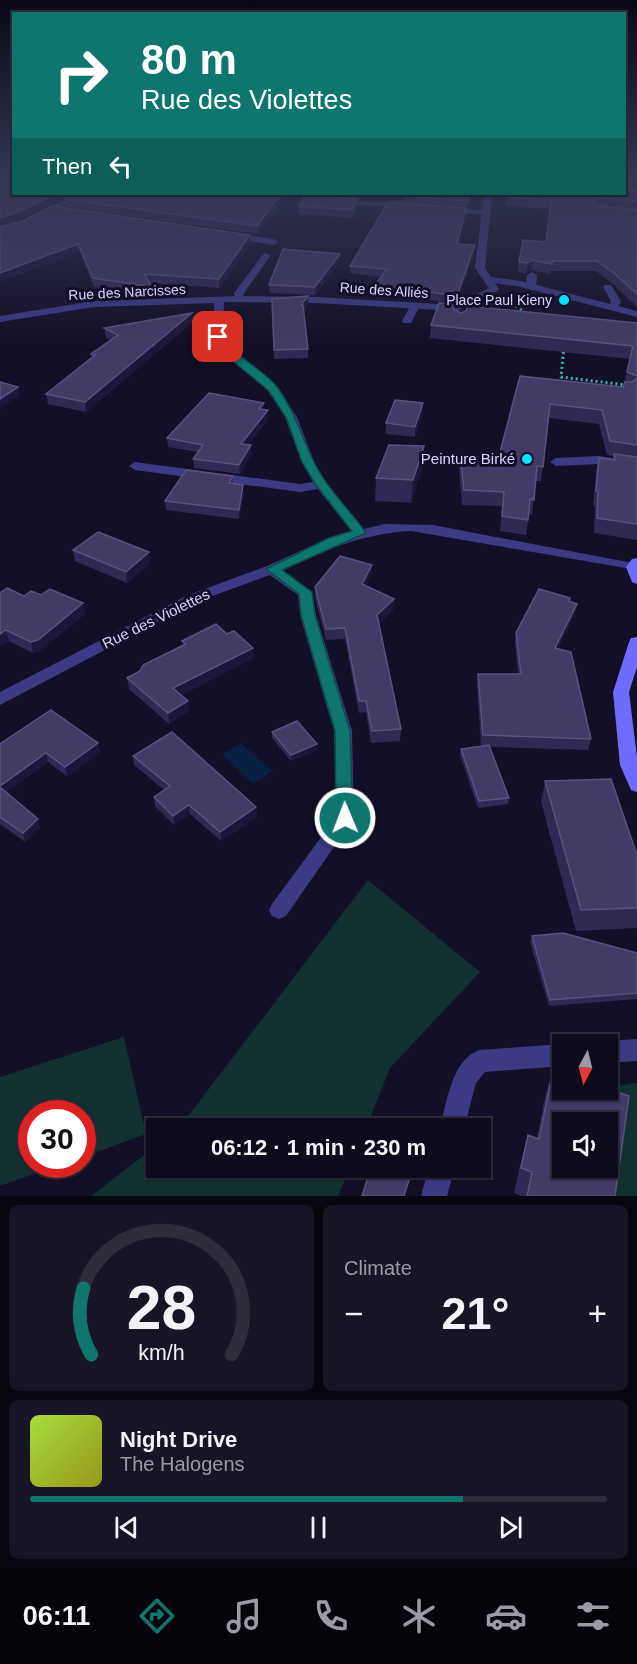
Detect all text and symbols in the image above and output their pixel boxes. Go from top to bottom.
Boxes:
icon: right [42,36,120,114]
text: 80 m [141,36,237,83]
text: Rue des Violettes [141,85,352,115]
icon: left [104,150,137,183]
text: Then [42,154,92,179]
street label: Rue des Alliés [339,279,429,301]
street label: Rue des Narcisses [68,281,186,303]
place label: Place Paul Kieny [446,292,552,308]
marker: Place Paul Kieny [557,293,571,307]
pin [192,311,243,362]
icon: arrive [201,320,234,353]
place label: Peinture Birké [421,450,515,467]
marker: Peinture Birké [520,452,534,466]
street label: Rue des Violettes [99,585,212,652]
position arrow [313,786,377,850]
north arrow [552,1034,618,1100]
map controls [552,1034,618,1178]
speed limit sign: 30 [18,1100,96,1178]
button: sound [552,1112,618,1178]
text: 06:12 · 1 min · 230 m [211,1135,426,1160]
text: Climate [344,1257,412,1279]
text: 28 [127,1273,196,1342]
text: 21° [441,1288,510,1339]
text: − [344,1295,363,1332]
text: + [588,1295,607,1332]
text: km/h [138,1341,185,1365]
text: Night Drive [120,1427,237,1452]
text: The Halogens [120,1453,245,1475]
icon: previous [110,1511,143,1544]
icon: pause [302,1511,335,1544]
icon: next [494,1511,527,1544]
icon: directions [136,1595,178,1637]
icon: music [223,1595,265,1637]
icon: phone [310,1595,352,1637]
icon: climate [398,1595,440,1637]
icon: car [485,1595,527,1637]
icon: filters [572,1595,614,1637]
text: 06:11 [23,1601,90,1631]

